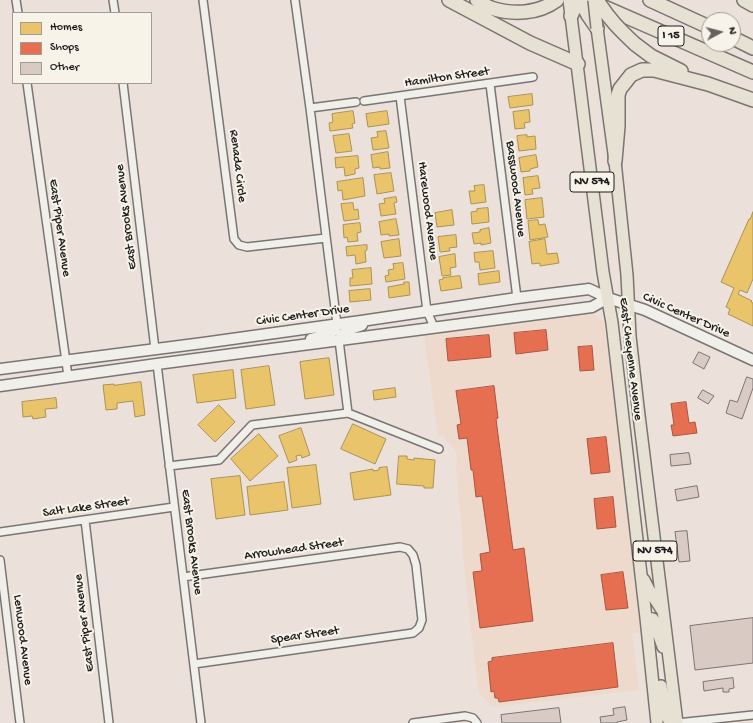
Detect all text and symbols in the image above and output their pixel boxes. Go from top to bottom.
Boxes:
legend [12,12,152,84]
north arrow [701,12,741,52]
text: Homes [50,21,82,35]
road number: I 15 [658,26,684,46]
text: N [726,26,738,35]
text: Shops [50,41,79,55]
text: Other [50,61,79,75]
street label: Hamilton Street [404,64,490,92]
street label: Renada Circle [225,129,249,203]
street label: Basswood Avenue [501,140,529,238]
street label: Harewood Avenue [413,161,441,261]
street label: East Brooks Avenue [113,163,141,271]
road number: NV 574 [570,172,614,192]
street label: East Piper Avenue [44,178,74,278]
street label: Civic Center Drive [640,290,732,342]
street label: East Cheyenne Avenue [615,297,645,421]
street label: Civic Center Drive [255,302,351,330]
street label: East Brooks Avenue [177,488,205,596]
street label: Salt Lake Street [42,494,130,522]
street label: Arrowhead Street [243,535,345,565]
road number: NV 574 [633,541,677,561]
street label: East Piper Avenue [71,573,99,673]
street label: Lenwood Avenue [9,594,35,686]
street label: Spear Street [270,623,340,649]

